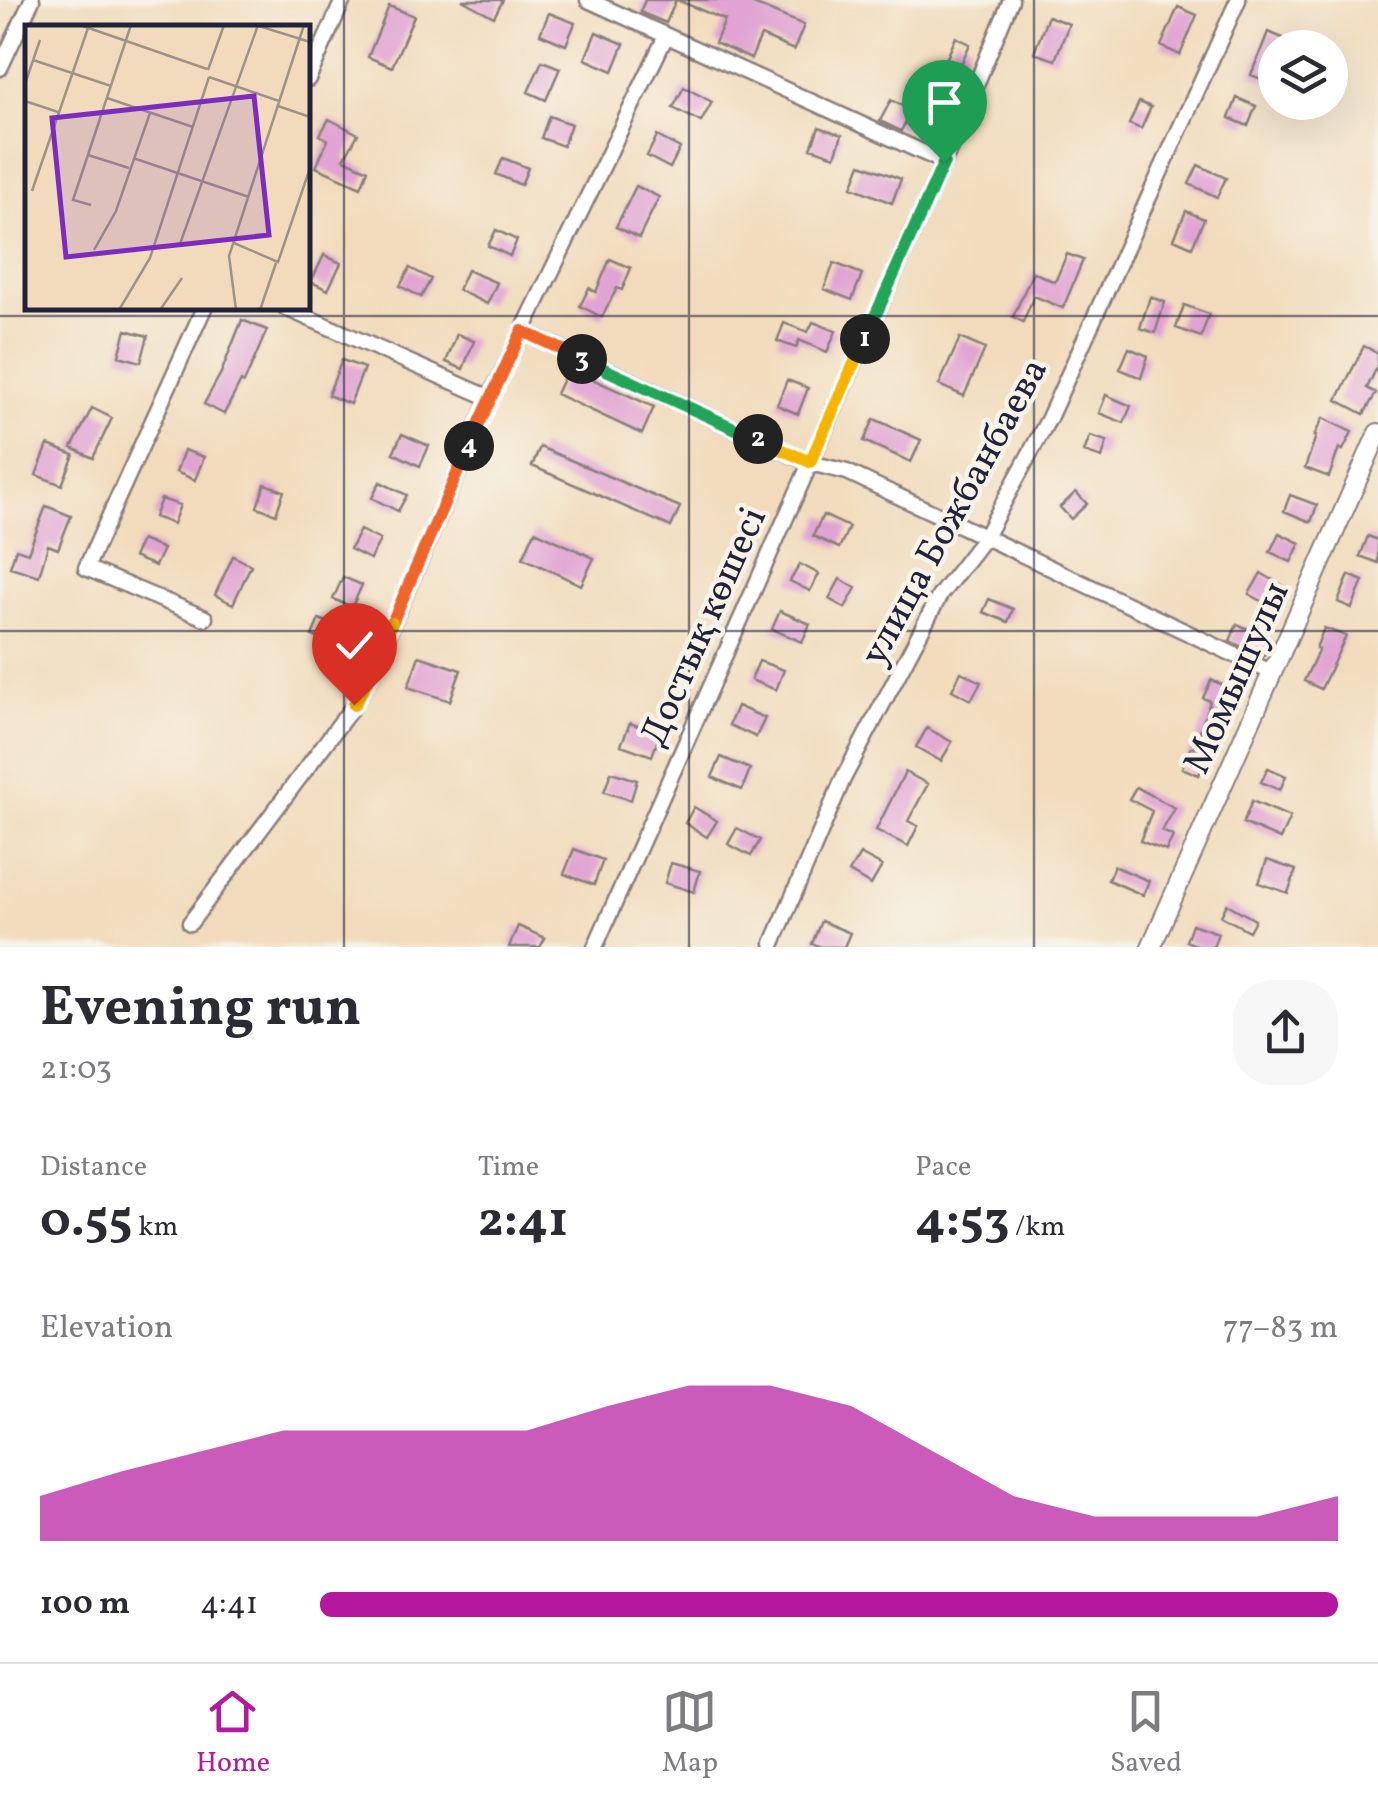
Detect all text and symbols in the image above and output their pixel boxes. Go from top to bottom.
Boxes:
inset map [25,25,310,310]
map controls [1258,30,1348,120]
button: layers [1258,30,1348,120]
pin [902,60,987,163]
icon: arrive [917,75,972,130]
pin: 1 [840,314,890,364]
text: 1 [859,319,871,358]
pin: 3 [557,334,607,384]
text: 3 [575,339,589,378]
street label: улица Божбанбаева [850,349,1063,676]
pin: 2 [733,414,783,464]
text: 2 [751,419,765,458]
pin: 4 [444,421,494,471]
text: 4 [461,426,477,465]
street label: Достық көшесі [629,499,782,755]
street label: Момышулы [1172,574,1304,783]
pin [312,603,397,706]
icon: check [327,618,382,673]
text: Evening run [40,972,361,1048]
button: share [1233,980,1338,1085]
text: 21:03 [40,1048,112,1092]
text: Distance [40,1148,147,1187]
text: Time [478,1148,539,1187]
text: Pace [915,1148,971,1187]
text: 0.55 [40,1187,133,1257]
text: 2:41 [478,1187,568,1257]
text: 4:53 [915,1187,1009,1257]
text: km [133,1208,178,1247]
text: /km [1009,1208,1065,1247]
text: Elevation [40,1307,173,1351]
text: 77–83 m [1223,1307,1338,1351]
text: 100 m [40,1583,130,1627]
text: 4:41 [200,1583,258,1627]
tab: Home [196,1684,270,1783]
tab: Map [662,1684,718,1783]
tab: Saved [1110,1684,1182,1783]

